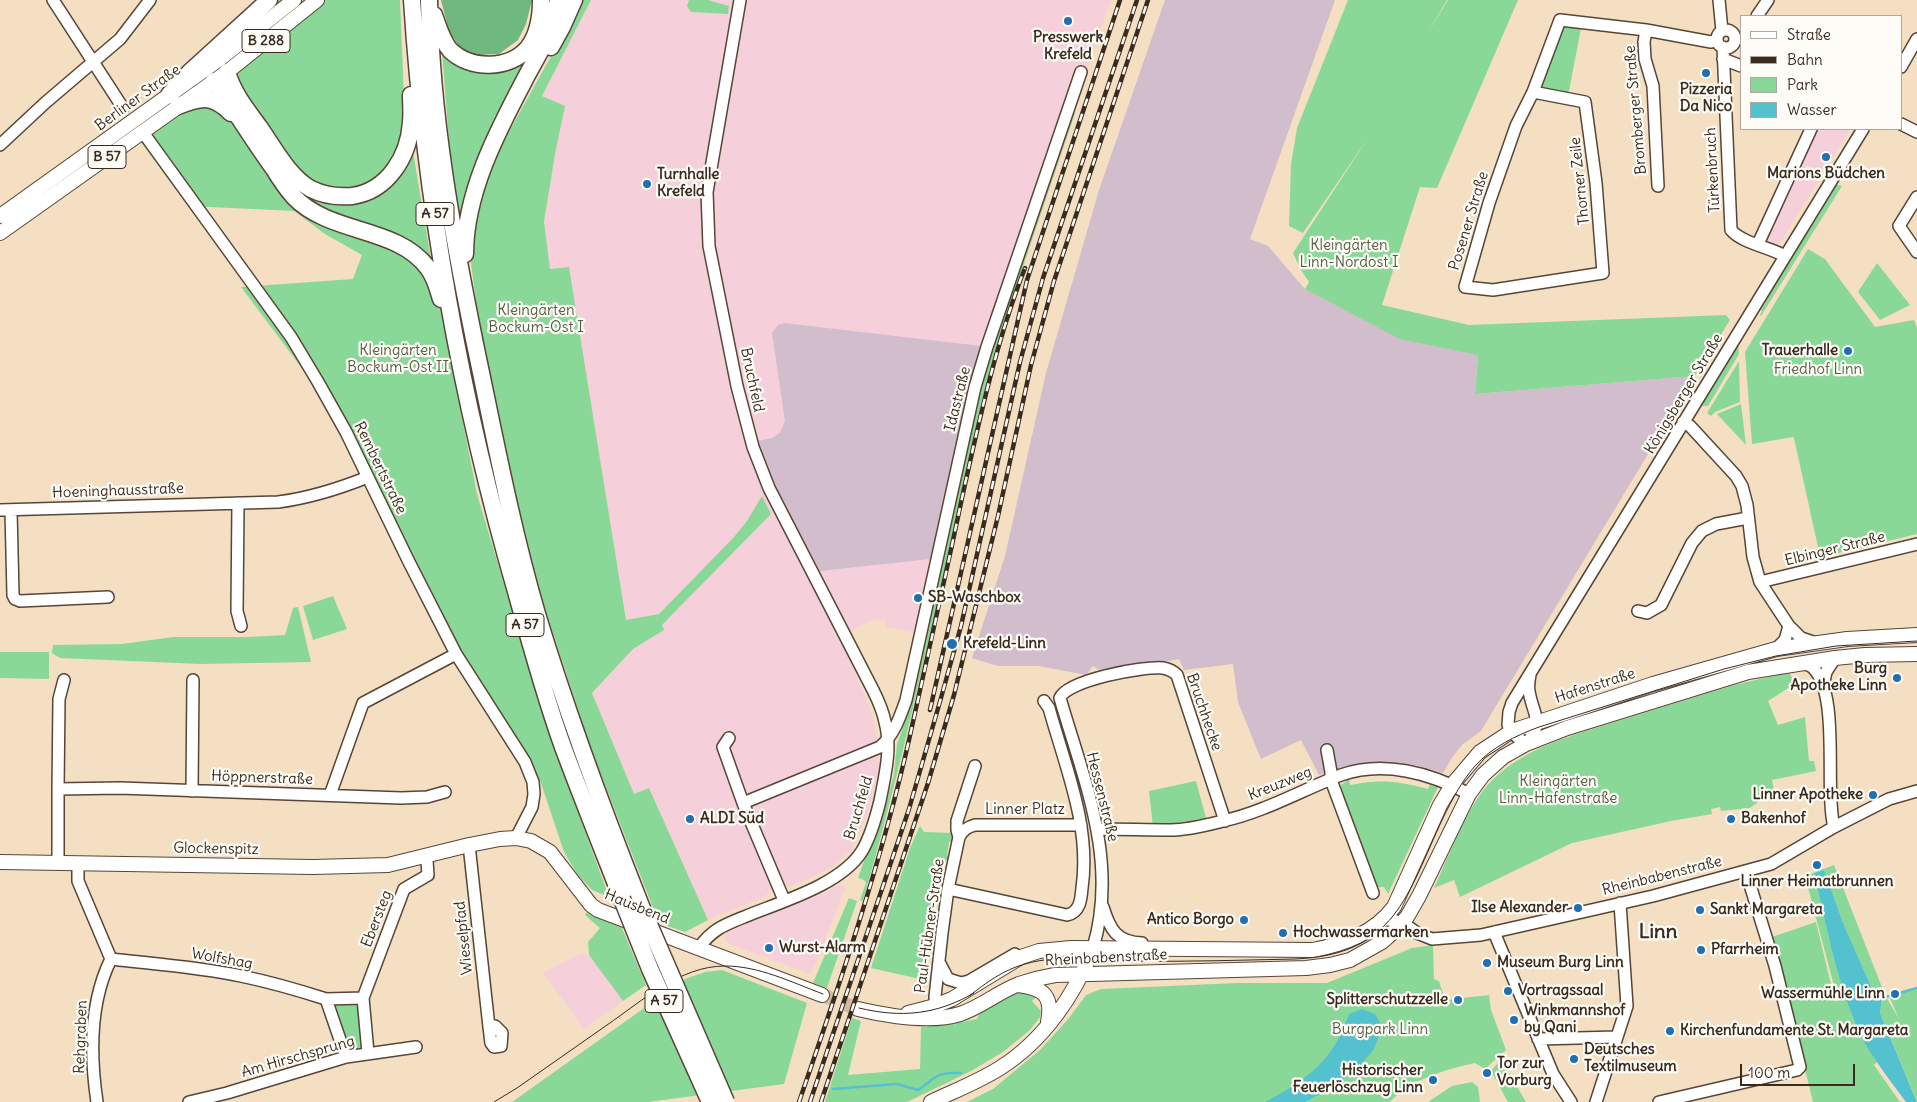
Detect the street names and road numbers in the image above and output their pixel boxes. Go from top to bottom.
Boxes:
road number: B 288 [242,29,290,52]
street label: Bromberger Straße [1621,45,1651,175]
street label: Berliner Straße [92,61,184,135]
street label: Türkenbruch [1702,127,1724,213]
street label: Thorner Zeile [1566,136,1594,226]
road number: B 57 [88,146,126,168]
street label: Posener Straße [1445,169,1493,273]
road number: A 57 [416,202,454,225]
street label: Königsberger Straße [1641,331,1727,457]
street label: Bruchfeld [736,346,768,414]
street label: Idastraße [941,365,975,433]
street label: Rembertstraße [350,419,410,517]
street label: Hoeninghausstraße [52,480,184,502]
street label: Elbinger Straße [1783,528,1887,570]
road number: A 57 [506,614,544,636]
street label: Hafenstraße [1553,665,1637,707]
street label: Bruchhecke [1182,671,1226,753]
street label: Hessenstraße [1082,750,1122,844]
street label: Kreuzweg [1245,763,1315,805]
street label: Höppnerstraße [211,767,313,789]
street label: Bruchfeld [841,774,877,842]
street label: Linner Platz [985,801,1065,819]
street label: Glockenspitz [173,839,259,859]
street label: Rheinbabenstraße [1600,852,1724,900]
street label: Paul-Hübner-Straße [912,858,948,994]
street label: Hausbend [602,886,672,928]
street label: Ebersteg [358,888,396,950]
street label: Wieselpfad [451,900,477,976]
street label: Wolfshag [190,945,254,973]
street label: Rheinbabenstraße [1044,946,1168,970]
road number: A 57 [645,989,683,1012]
street label: Rehgraben [71,1000,91,1074]
street label: Am Hirschsprung [239,1032,357,1082]

